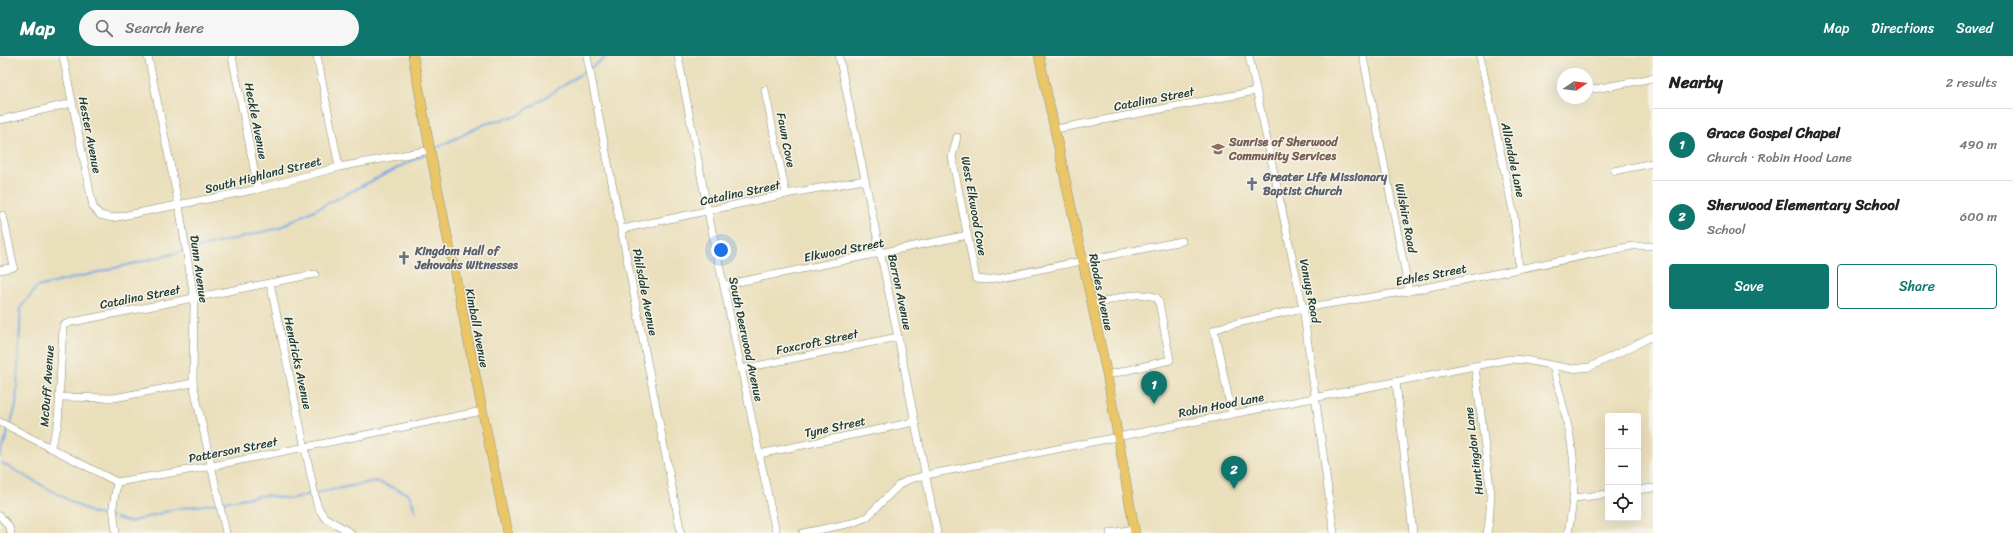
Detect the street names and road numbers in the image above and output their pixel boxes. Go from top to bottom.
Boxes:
street label: Catalina Street [1112,80,1197,118]
street label: Heckle Avenue [238,81,274,161]
street label: Hester Avenue [72,95,108,175]
street label: Fawn Cove [770,111,802,169]
street label: Allandale Lane [1494,119,1532,200]
street label: South Highland Street [202,150,324,200]
street label: West Elkwood Cove [954,154,994,258]
street label: Catalina Street [698,174,783,212]
street label: Wilshire Road [1388,181,1424,255]
street label: Elkwood Street [802,231,886,269]
street label: Dunn Avenue [183,234,215,304]
street label: Philsdale Avenue [626,247,664,338]
street label: Rhodes Avenue [1082,251,1120,333]
street label: Barron Avenue [881,252,919,332]
street label: Vanuys Road [1293,257,1327,327]
street label: Echles Street [1394,257,1468,293]
street label: South Deerwood Avenue [722,275,770,404]
street label: Catalina Street [98,278,183,316]
street label: Kimball Avenue [459,286,495,370]
street label: Hendricks Avenue [277,315,319,412]
street label: Foxcroft Street [774,322,861,361]
street label: McDuff Avenue [33,344,61,428]
street label: Robin Hood Lane [1176,386,1266,424]
street label: Huntingdon Lane [1458,406,1490,496]
street label: Tyne Street [802,410,868,444]
street label: Patterson Street [187,430,281,469]

